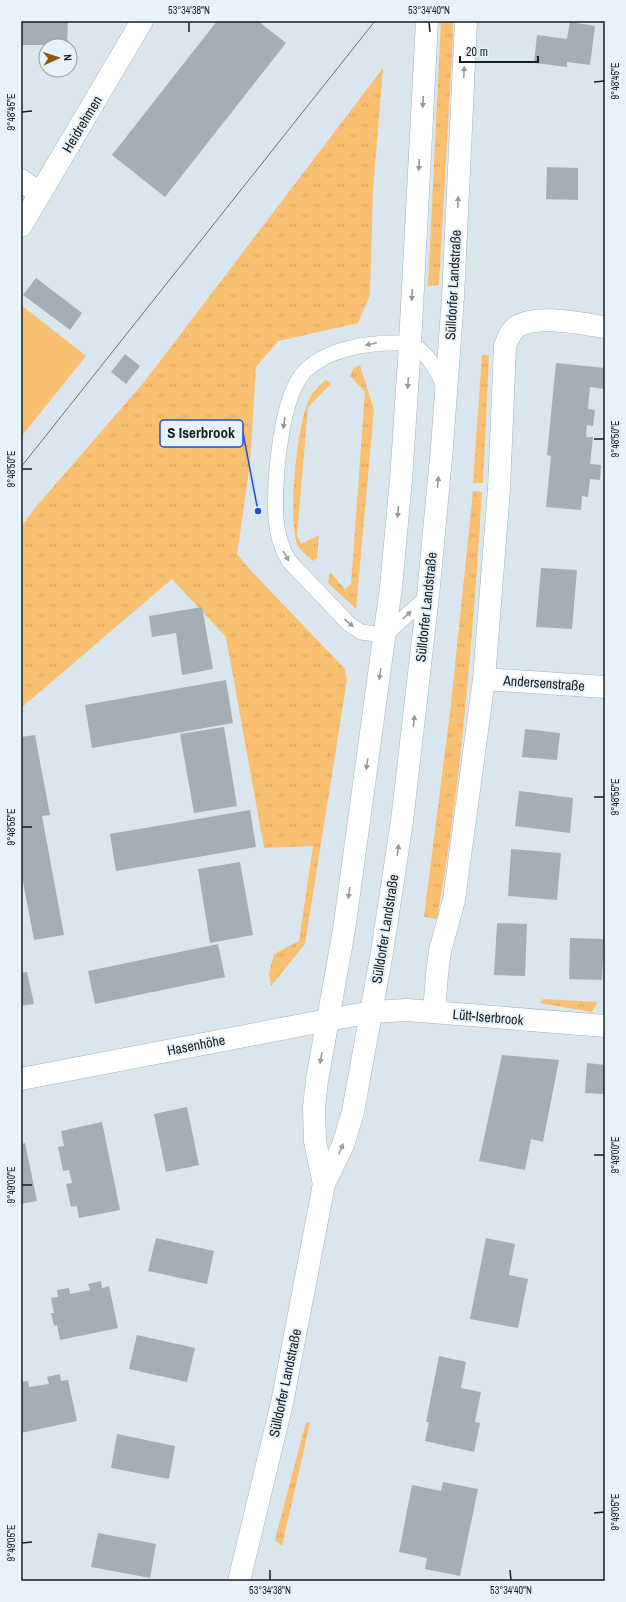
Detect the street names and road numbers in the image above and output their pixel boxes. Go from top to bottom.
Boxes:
street label: Heidrehmen [58,92,106,156]
street label: Sülldorfer Landstraße [441,229,465,341]
street label: Sülldorfer Landstraße [411,551,441,663]
street label: Andersenstraße [502,671,585,695]
street label: Sülldorfer Landstraße [367,873,403,985]
street label: Lütt-Iserbrook [452,1005,524,1029]
street label: Hasenhöhe [165,1031,227,1059]
street label: Sülldorfer Landstraße [265,1327,305,1439]

